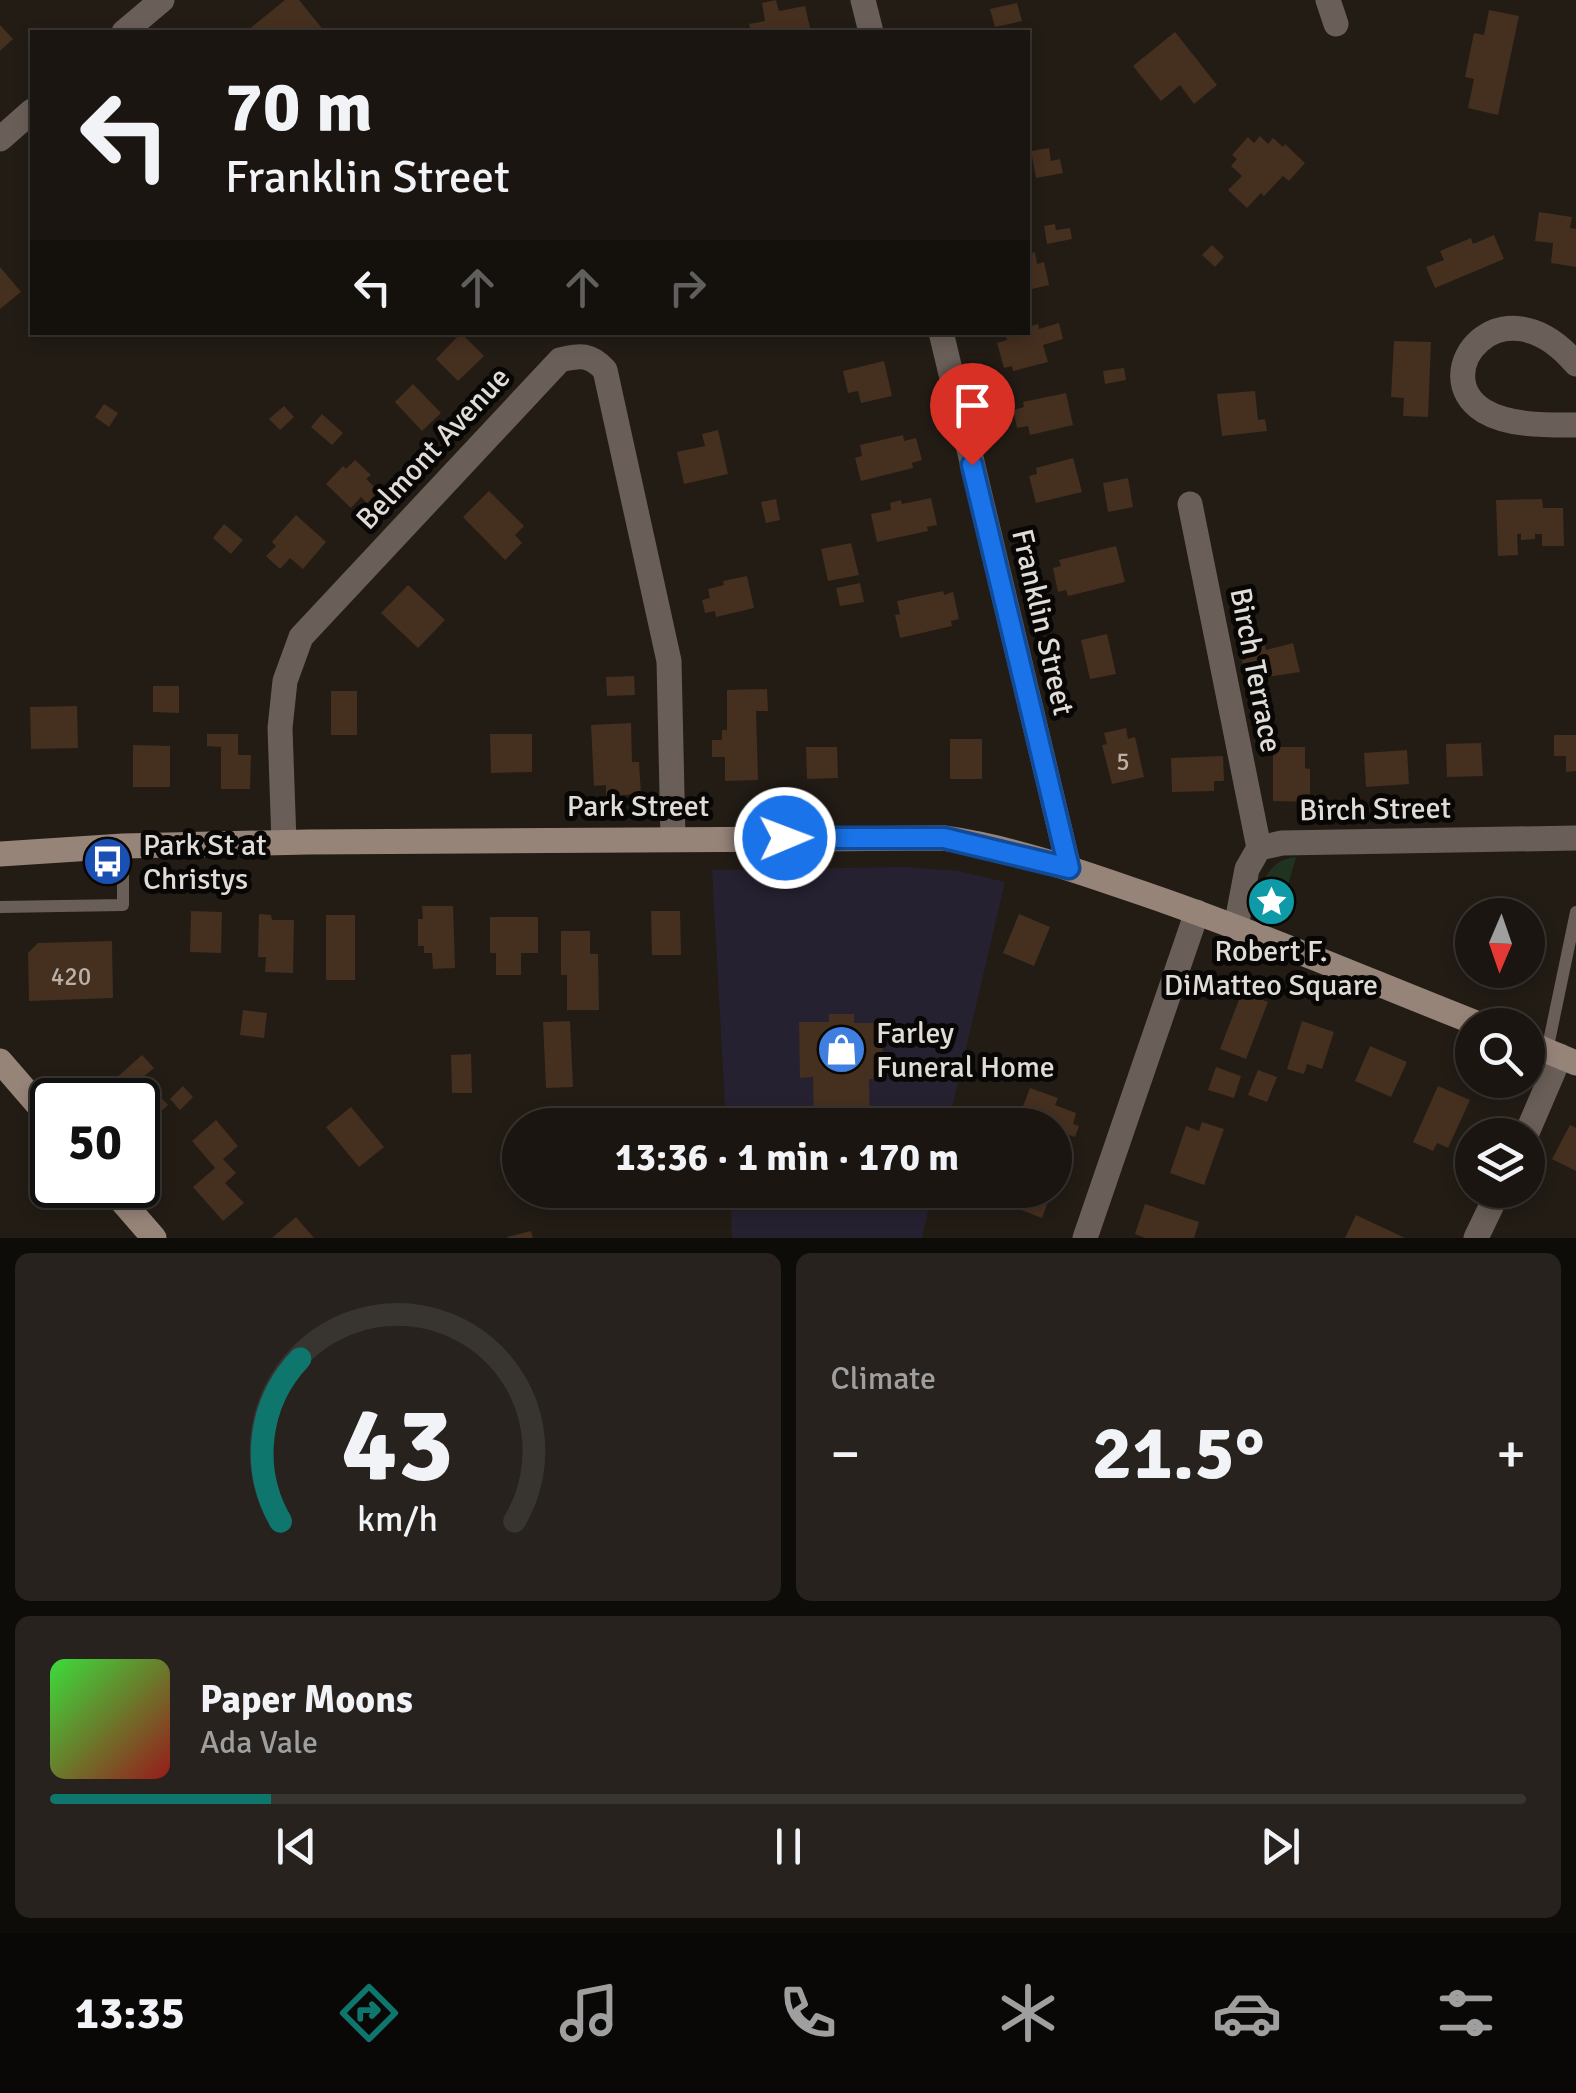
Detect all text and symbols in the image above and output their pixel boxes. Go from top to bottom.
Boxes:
text: 70 m [225,64,373,150]
icon: left [60,70,190,200]
text: Franklin Street [225,150,510,205]
icon: left [345,260,400,315]
icon: ahead [450,260,505,315]
icon: ahead [555,260,610,315]
icon: right [660,260,715,315]
street label: Belmont Avenue [349,359,518,537]
pin [930,363,1015,466]
icon: arrive [945,378,1000,433]
street label: Franklin Street [1003,525,1082,719]
street label: Birch Terrace [1221,585,1290,756]
house number: 5 [1116,746,1130,777]
position arrow [733,786,837,890]
street label: Park Street [567,788,709,825]
street label: Birch Street [1299,790,1451,829]
place label: Park St at Christys [143,827,266,898]
bus stop icon: Park St at Christys [82,836,134,888]
place icon: Robert F. DiMatteo Square [1245,876,1297,928]
north arrow [1455,898,1545,988]
map controls [1455,898,1545,1208]
place label: Robert F. DiMatteo Square [1164,933,1378,1004]
house number: 420 [51,961,91,992]
button: search [1455,1008,1545,1098]
place label: Farley Funeral Home [876,1015,1055,1086]
shop icon: Farley Funeral Home [815,1024,867,1076]
speed limit sign: 50 [30,1078,160,1208]
button: layers [1455,1118,1545,1208]
text: 13:36 · 1 min · 170 m [615,1134,959,1181]
text: Climate [831,1359,936,1398]
text: 43 [342,1381,454,1509]
text: 21.5° [1092,1407,1265,1500]
text: − [831,1420,860,1488]
text: + [1496,1420,1526,1488]
text: km/h [357,1497,438,1541]
text: Paper Moons [200,1676,413,1723]
text: Ada Vale [200,1723,318,1762]
icon: previous [269,1819,324,1874]
icon: pause [761,1819,816,1874]
icon: next [1253,1819,1308,1874]
icon: directions [334,1978,404,2048]
icon: music [554,1978,624,2048]
icon: phone [773,1978,843,2048]
icon: climate [993,1978,1063,2048]
icon: car [1212,1978,1282,2048]
icon: filters [1431,1978,1501,2048]
text: 13:35 [75,1986,185,2041]

